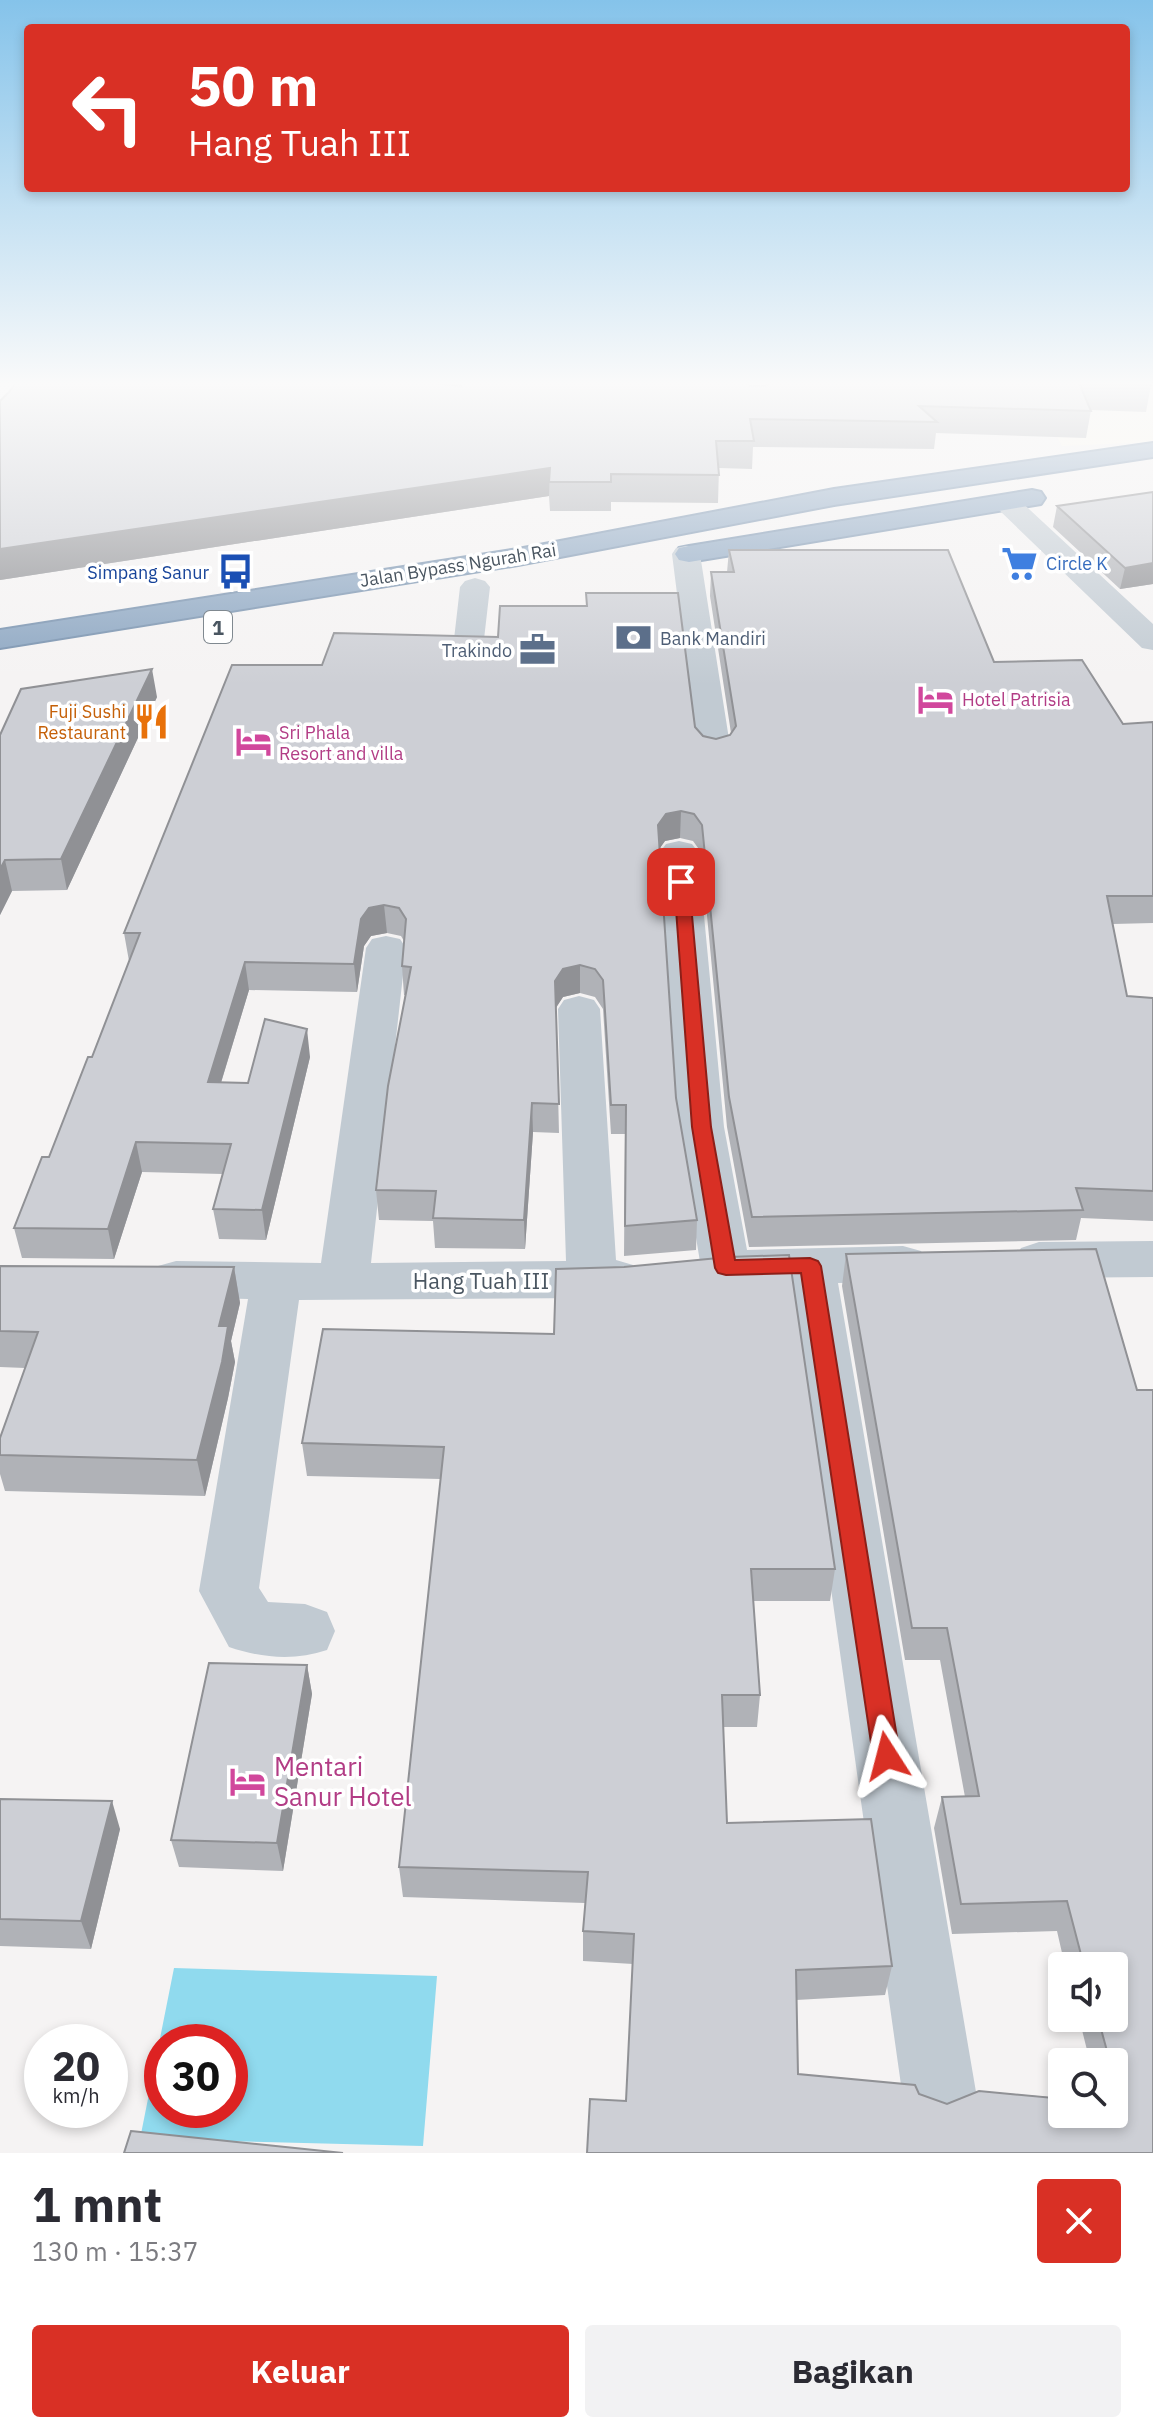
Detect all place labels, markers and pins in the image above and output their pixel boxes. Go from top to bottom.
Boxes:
supermarket icon: Circle K [1001,544,1039,582]
place label: Circle K [1046,552,1108,575]
bus stop icon: Simpang Sanur [216,553,254,591]
place label: Simpang Sanur [87,561,209,584]
bank icon: Bank Mandiri [615,619,653,657]
place label: Bank Mandiri [660,627,766,650]
office icon: Trakindo [519,631,557,669]
place label: Trakindo [442,639,512,662]
hotel icon: Hotel Patrisia [917,680,955,718]
place label: Hotel Patrisia [962,688,1071,711]
place label: Fuji Sushi Restaurant [37,700,126,744]
restaurant icon: Fuji Sushi Restaurant [133,702,171,740]
place label: Sri Phala Resort and villa [279,721,404,765]
hotel icon: Sri Phala Resort and villa [234,723,272,761]
pin [647,848,715,916]
place label: Mentari Sanur Hotel [274,1749,412,1813]
hotel icon: Mentari Sanur Hotel [229,1762,267,1800]

